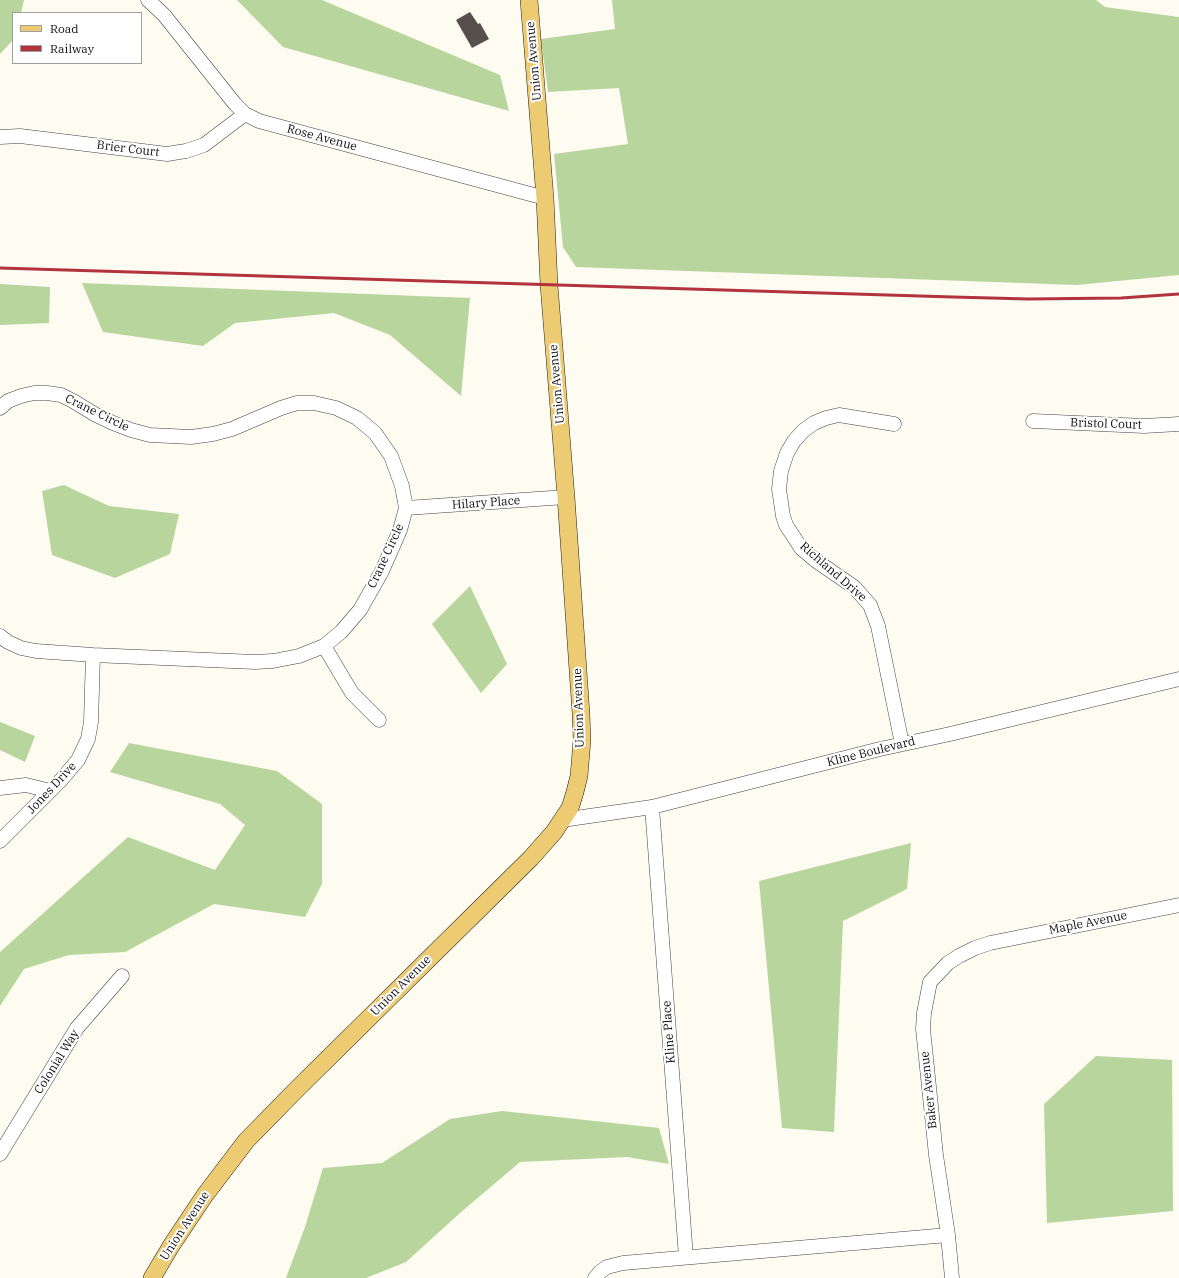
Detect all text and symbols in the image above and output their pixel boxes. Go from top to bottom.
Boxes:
legend [12,12,142,64]
text: Road [50,21,79,36]
street label: Union Avenue [523,21,545,101]
text: Railway [50,41,94,56]
street label: Rose Avenue [285,122,359,154]
street label: Brier Court [96,138,160,160]
street label: Union Avenue [546,344,568,424]
street label: Crane Circle [63,391,131,435]
street label: Bristol Court [1070,416,1142,432]
street label: Hilary Place [451,493,521,513]
street label: Crane Circle [365,521,407,591]
street label: Richland Drive [797,539,869,605]
street label: Union Avenue [570,668,588,748]
street label: Kline Boulevard [825,734,917,770]
street label: Jones Drive [25,759,79,817]
street label: Maple Avenue [1048,908,1128,938]
street label: Union Avenue [368,953,434,1019]
street label: Kline Place [660,1000,678,1064]
street label: Colonial Way [32,1027,82,1097]
street label: Baker Avenue [918,1050,940,1130]
street label: Union Avenue [157,1189,213,1263]

